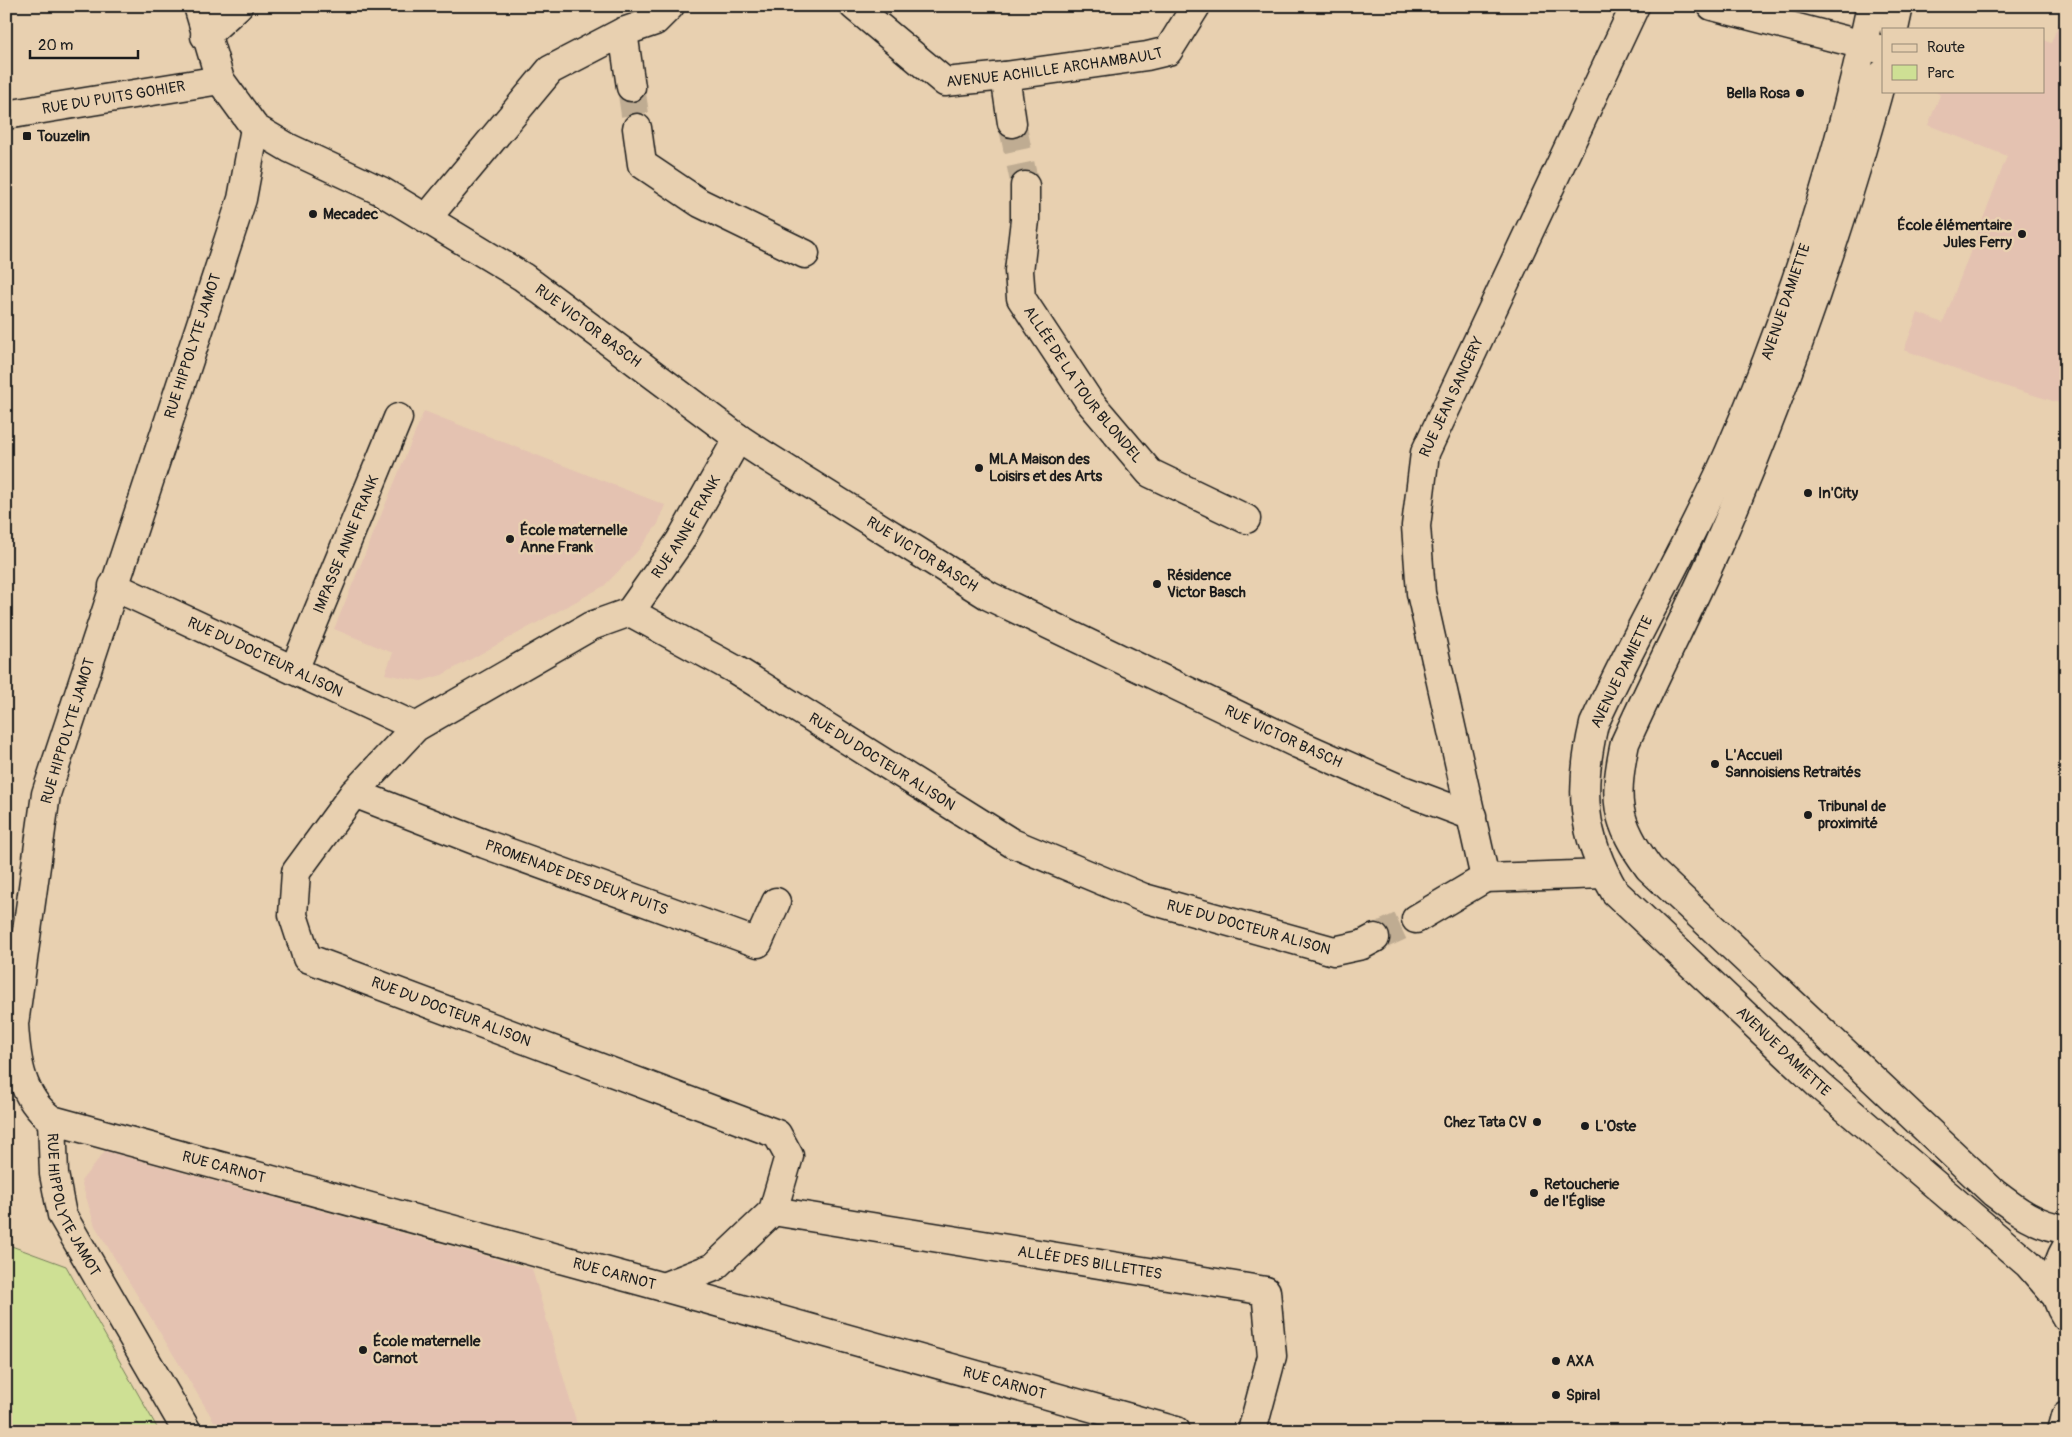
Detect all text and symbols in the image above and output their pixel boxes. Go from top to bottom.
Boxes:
scale bar [30,28,138,60]
legend [1882,28,2044,92]
text: 20 m [38,36,73,55]
text: Route [1927,38,1965,57]
street label: AVENUE ACHILLE ARCHAMBAULT [945,43,1165,91]
text: Parc [1927,64,1955,83]
street label: RUE DU PUITS GOHIER [41,76,187,118]
place label: Bella Rosa [1726,84,1790,103]
marker: Bella Rosa [1794,87,1806,99]
place label: Touzelin [36,127,91,146]
marker: Touzelin [21,130,33,142]
place label: Mecadec [323,205,379,224]
marker: Mecadec [307,208,319,220]
place label: École élémentaire Jules Ferry [1897,216,2013,252]
marker: École élémentaire Jules Ferry [2016,228,2028,240]
street label: AVENUE DAMIETTE [1757,241,1815,363]
street label: RUE HIPPOLYTE JAMOT [161,271,225,421]
street label: RUE VICTOR BASCH [531,280,645,372]
street label: ALLÉE DE LA TOUR BLONDEL [1019,302,1147,467]
street label: RUE JEAN SANCERY [1415,333,1488,460]
place label: MLA Maison des Loisirs et des Arts [989,450,1103,486]
marker: MLA Maison des Loisirs et des Arts [973,462,985,474]
street label: IMPASSE ANNE FRANK [309,472,383,616]
street label: RUE ANNE FRANK [647,472,725,582]
place label: In'City [1818,484,1859,503]
marker: In'City [1802,487,1814,499]
street label: RUE VICTOR BASCH [863,512,981,596]
place label: École maternelle Anne Frank [520,521,628,557]
marker: École maternelle Anne Frank [504,533,516,545]
place label: Résidence Victor Basch [1167,566,1246,602]
marker: Résidence Victor Basch [1151,578,1163,590]
street label: RUE DU DOCTEUR ALISON [185,613,346,701]
street label: AVENUE DAMIETTE [1587,613,1657,731]
street label: RUE HIPPOLYTE JAMOT [37,656,99,806]
street label: RUE VICTOR BASCH [1221,701,1345,772]
street label: RUE DU DOCTEUR ALISON [805,709,959,815]
place label: L'Accueil Sannoisiens Retraités [1725,746,1861,782]
marker: L'Accueil Sannoisiens Retraités [1709,758,1721,770]
place label: Tribunal de proximité [1817,797,1887,833]
marker: Tribunal de proximité [1802,809,1814,821]
street label: PROMENADE DES DEUX PUITS [482,835,671,919]
street label: RUE DU DOCTEUR ALISON [1165,895,1333,959]
street label: RUE DU DOCTEUR ALISON [369,973,533,1051]
street label: AVENUE DAMIETTE [1732,1002,1835,1101]
place label: Chez Tata CV [1444,1113,1527,1132]
marker: Chez Tata CV [1531,1116,1543,1128]
place label: L'Oste [1595,1117,1637,1136]
marker: L'Oste [1579,1120,1591,1132]
street label: RUE HIPPOLYTE JAMOT [43,1133,105,1280]
street label: RUE CARNOT [180,1147,267,1187]
place label: Retoucherie de l'Église [1544,1175,1620,1211]
marker: Retoucherie de l'Église [1528,1187,1540,1199]
street label: ALLÉE DES BILLETTES [1016,1241,1163,1283]
street label: RUE CARNOT [571,1253,658,1294]
place label: École maternelle Carnot [373,1332,481,1368]
marker: École maternelle Carnot [357,1344,369,1356]
place label: AXA [1566,1352,1594,1371]
marker: AXA [1550,1355,1562,1367]
street label: RUE CARNOT [961,1362,1048,1404]
place label: Spiral [1566,1386,1600,1405]
marker: Spiral [1550,1389,1562,1401]

